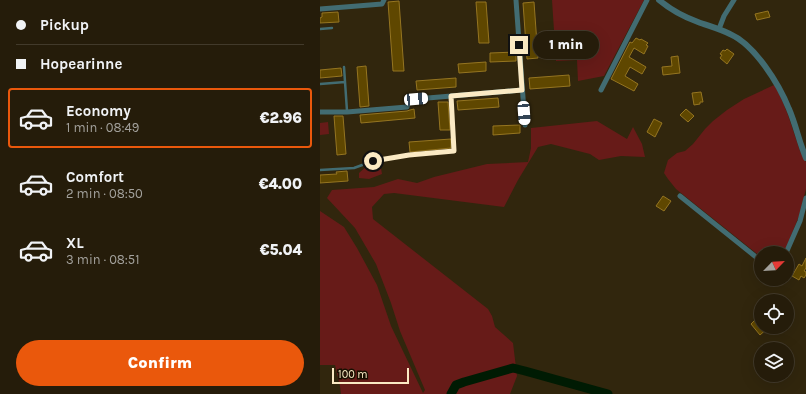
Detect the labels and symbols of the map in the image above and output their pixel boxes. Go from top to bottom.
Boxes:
callout: 1 min [533,31,599,59]
route end [510,36,528,54]
car [404,92,428,106]
car [517,101,531,125]
route start [364,152,382,170]
north arrow [754,246,794,286]
scale bar [332,366,409,385]

